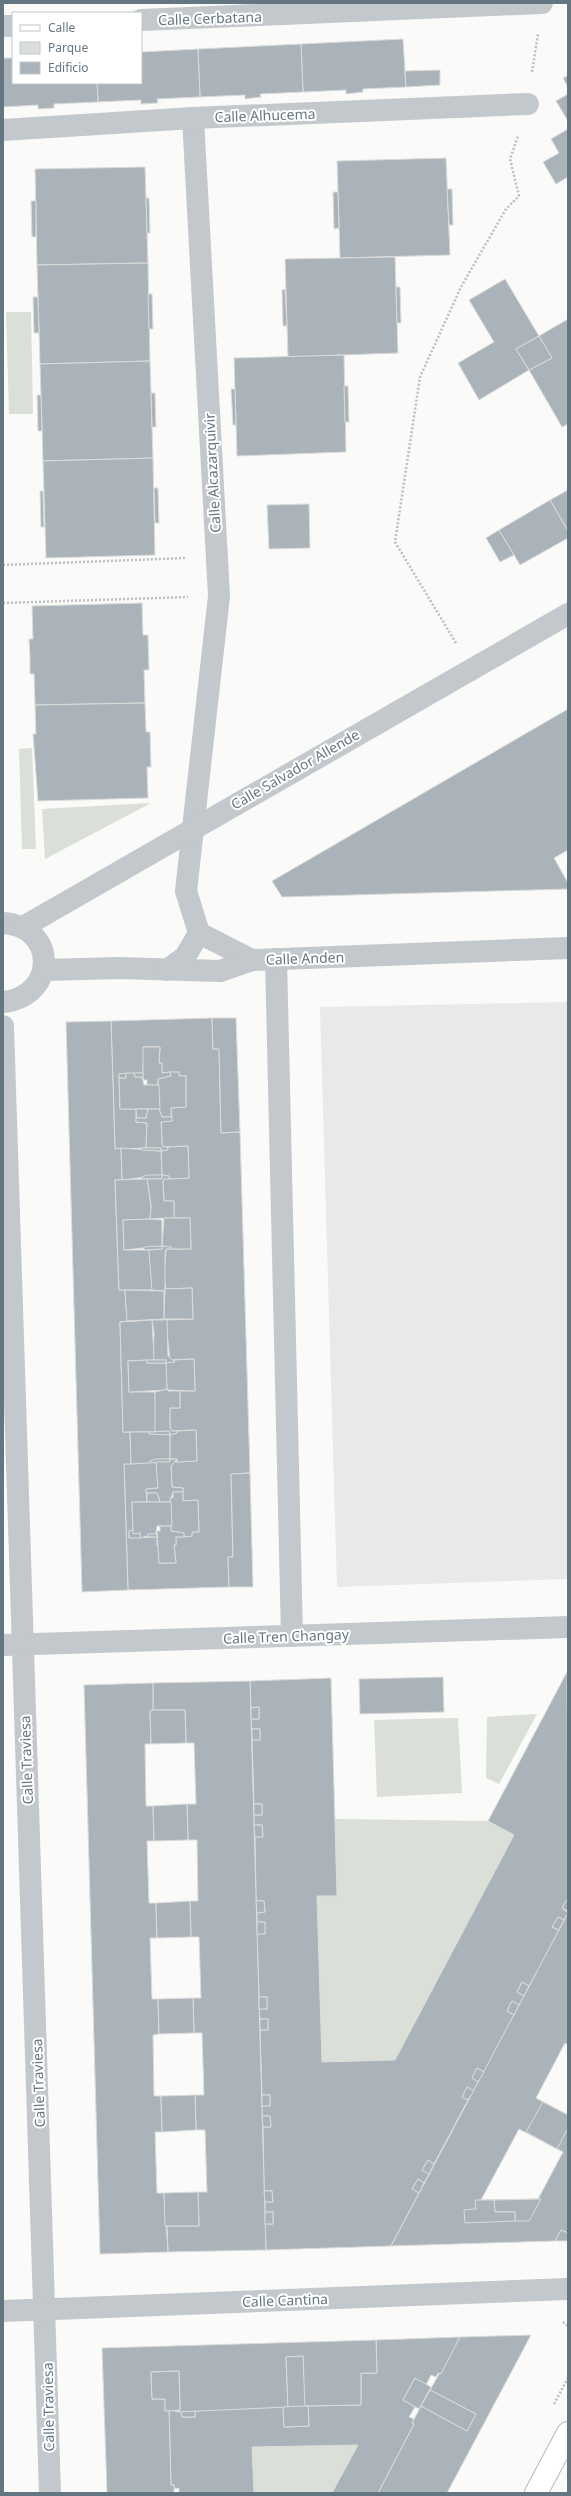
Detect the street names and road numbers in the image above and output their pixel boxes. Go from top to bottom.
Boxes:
street label: Calle Cerbatana [158,7,262,29]
street label: Calle Alhucema [214,104,316,126]
street label: Calle Alcazarquivir [199,412,225,533]
street label: Calle Salvador Allende [227,724,363,814]
street label: Calle Anden [266,947,344,969]
street label: Calle Tren Changay [223,1624,350,1648]
street label: Calle Traviesa [15,1715,37,1805]
street label: Calle Traviesa [27,2038,49,2128]
street label: Calle Cantina [242,2289,328,2311]
street label: Calle Traviesa [38,2362,58,2452]

